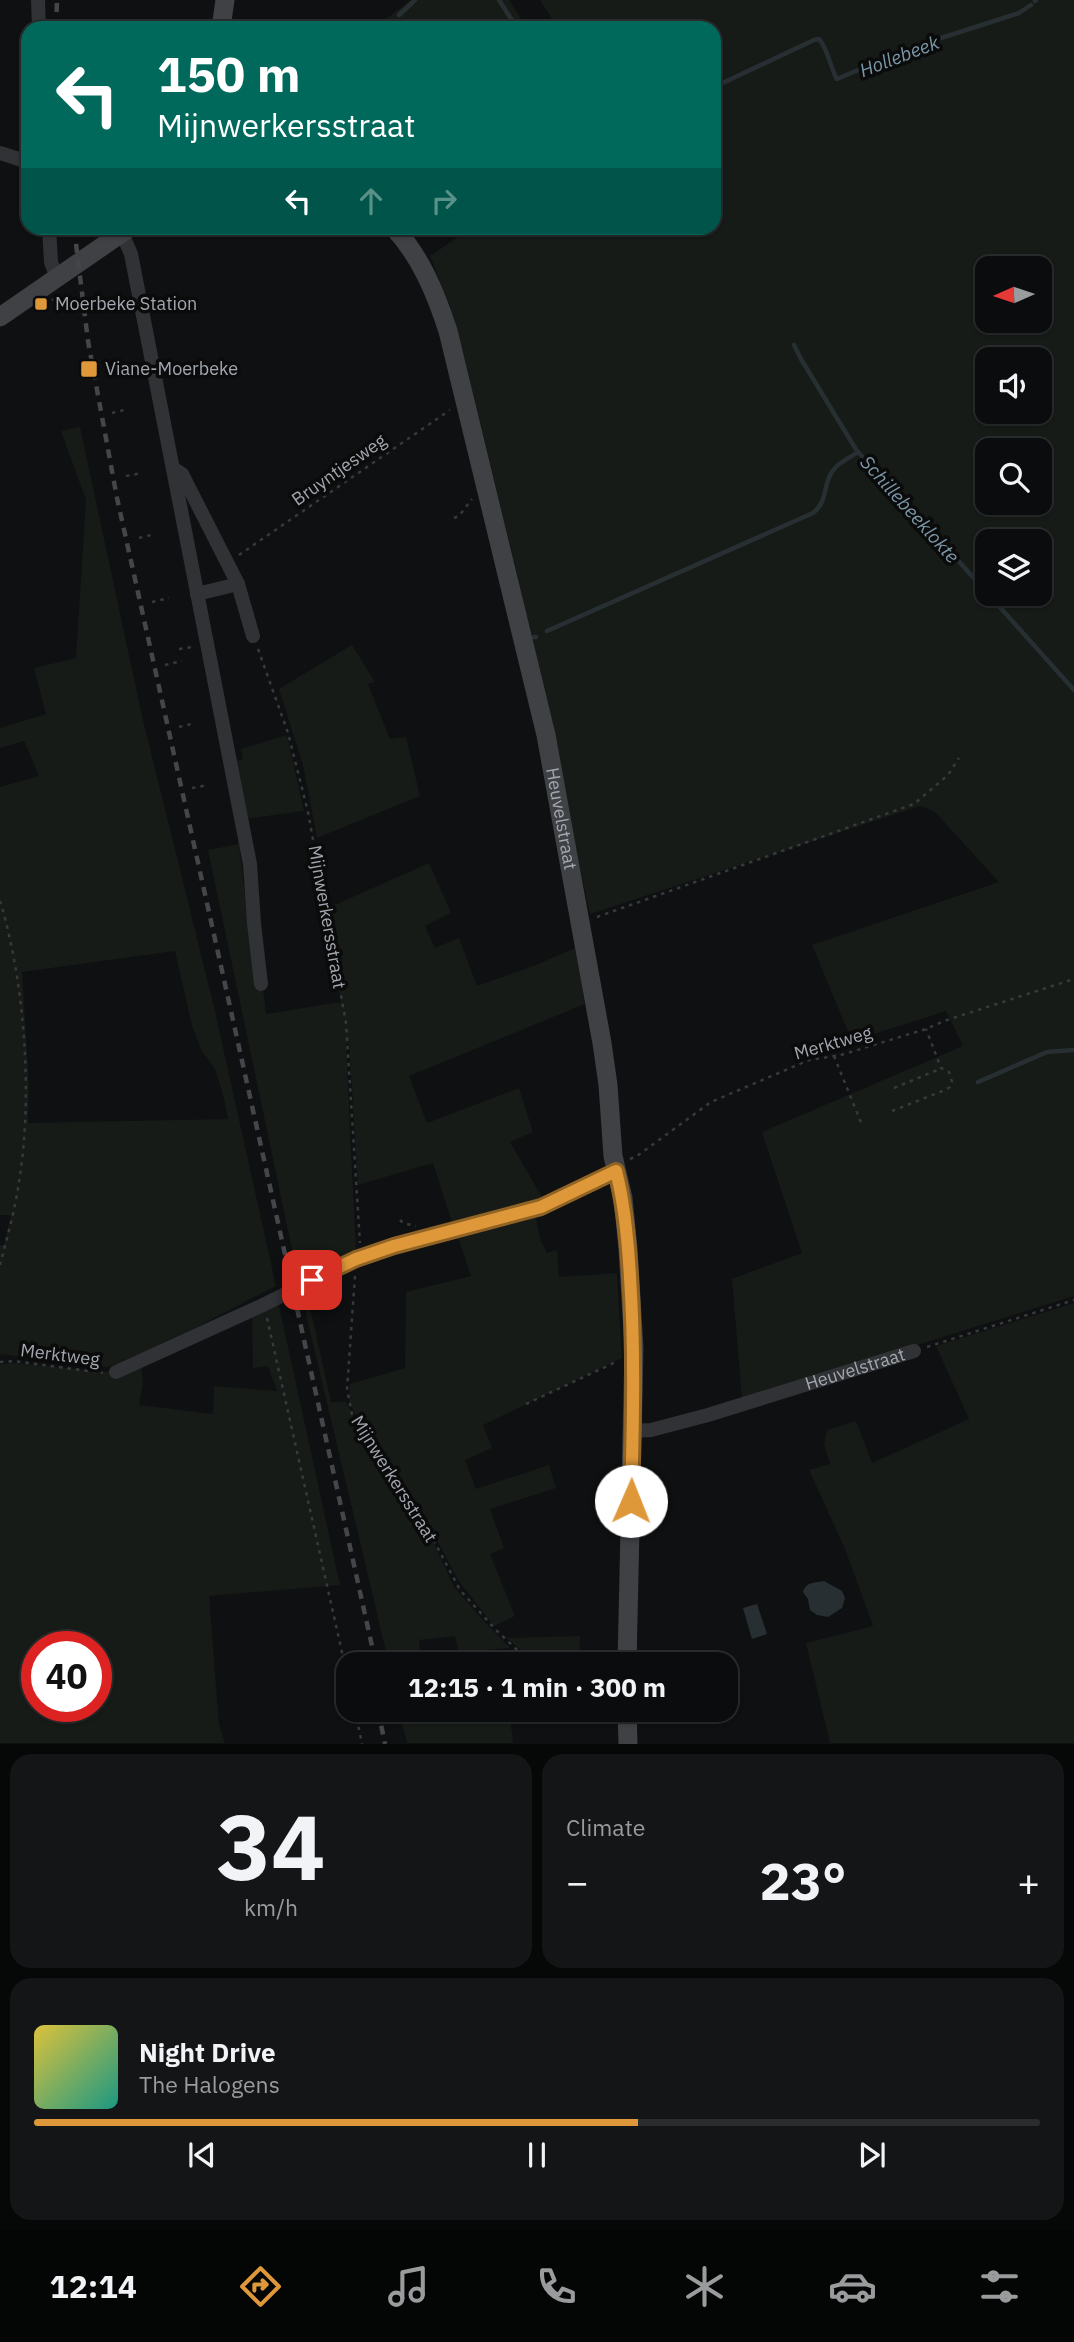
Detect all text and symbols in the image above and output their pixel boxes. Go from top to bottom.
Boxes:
water label: Hollebeek [856,29,943,82]
text: 150 m [157,42,301,105]
icon: left [42,49,133,140]
text: Mijnwerkersstraat [157,104,415,146]
icon: left [279,182,317,220]
icon: ahead [352,182,390,220]
icon: right [425,182,463,220]
north arrow [975,256,1052,332]
map controls [975,256,1052,606]
place label: Moerbeke Station [55,292,197,315]
marker: Moerbeke Station [33,296,49,312]
button: sound [975,347,1052,424]
place label: Viane-Moerbeke [105,357,238,380]
marker: Viane-Moerbeke [79,359,99,379]
street label: Bruyntjesweg [287,428,391,511]
button: search [975,438,1052,515]
water label: Schillebeeklokte [855,450,965,568]
button: layers [975,529,1052,606]
street label: Heuvelstraat [541,766,582,872]
street label: Mijnwerkersstraat [304,843,351,990]
street label: Merktweg [791,1020,875,1065]
pin [282,1250,342,1310]
icon: arrive [293,1261,331,1299]
street label: Merktweg [19,1338,102,1371]
street label: Heuvelstraat [802,1342,908,1395]
street label: Mijnwerkersstraat [346,1411,443,1546]
position arrow [594,1464,668,1538]
speed limit sign: 40 [21,1631,112,1722]
text: 12:15 · 1 min · 300 m [408,1670,666,1704]
text: 34 [216,1787,326,1905]
text: Climate [566,1812,645,1842]
text: 23° [760,1847,846,1914]
text: − [566,1857,589,1906]
text: + [1017,1857,1040,1906]
text: km/h [244,1892,298,1922]
text: Night Drive [139,2035,276,2069]
text: The Halogens [139,2069,280,2099]
icon: previous [183,2136,221,2174]
icon: pause [518,2136,556,2174]
icon: next [853,2136,891,2174]
icon: directions [236,2262,285,2311]
icon: music [384,2262,433,2311]
icon: phone [532,2262,581,2311]
icon: climate [680,2262,729,2311]
icon: car [828,2262,877,2311]
icon: filters [975,2262,1024,2311]
text: 12:14 [49,2265,137,2307]

